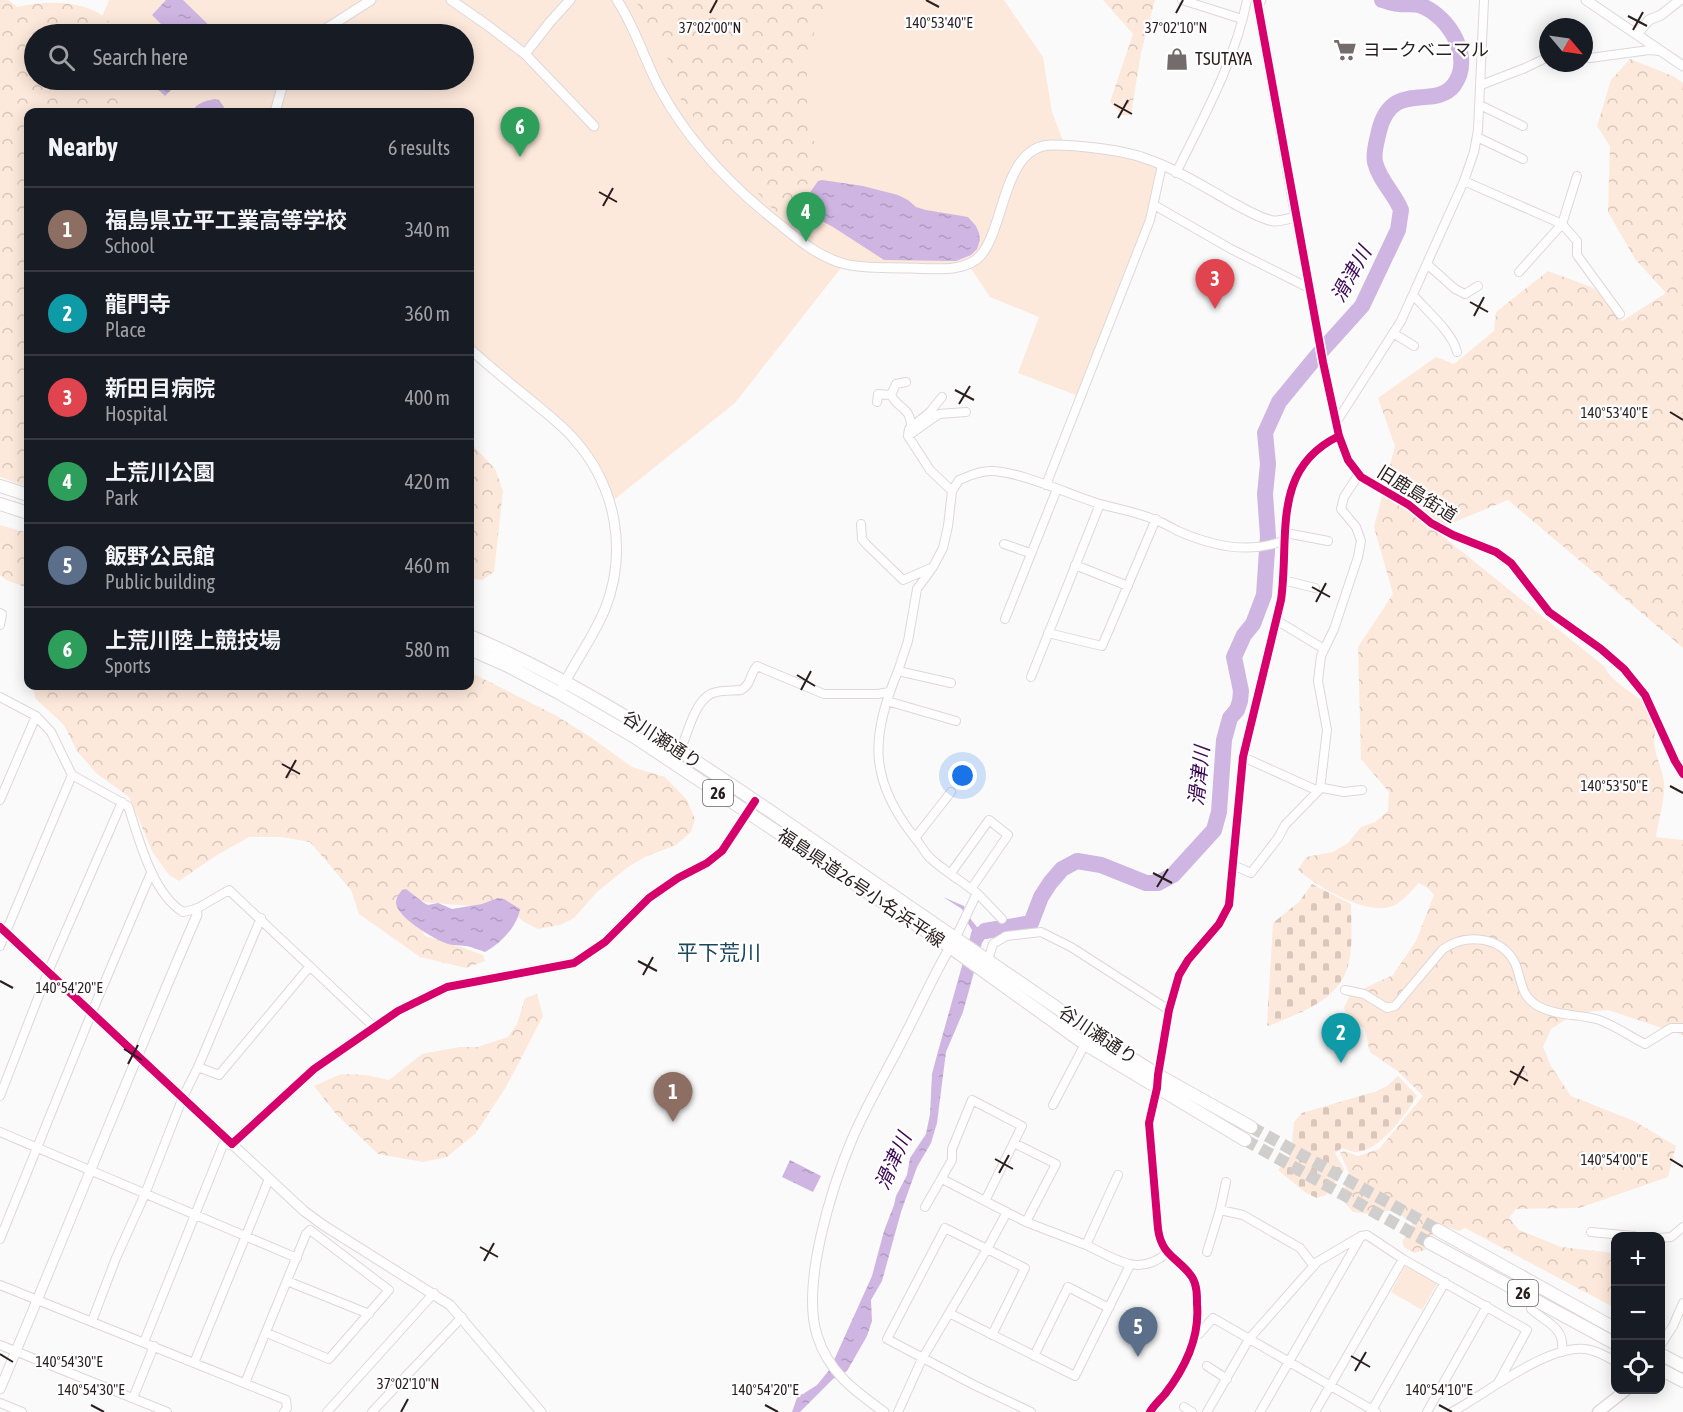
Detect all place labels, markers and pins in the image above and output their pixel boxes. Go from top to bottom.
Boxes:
supermarket icon: ヨークベニマル [1332,37,1358,63]
place label: ヨークベニマル [1363,39,1489,60]
shop icon: TSUTAYA [1164,46,1190,72]
place label: TSUTAYA [1195,48,1252,69]
pin: 6 [500,108,540,157]
pin: 4 [786,192,826,242]
pin: 3 [1196,260,1234,309]
pin: 2 [1322,1014,1360,1063]
pin: 1 [654,1072,692,1122]
pin: 5 [1118,1308,1158,1357]

